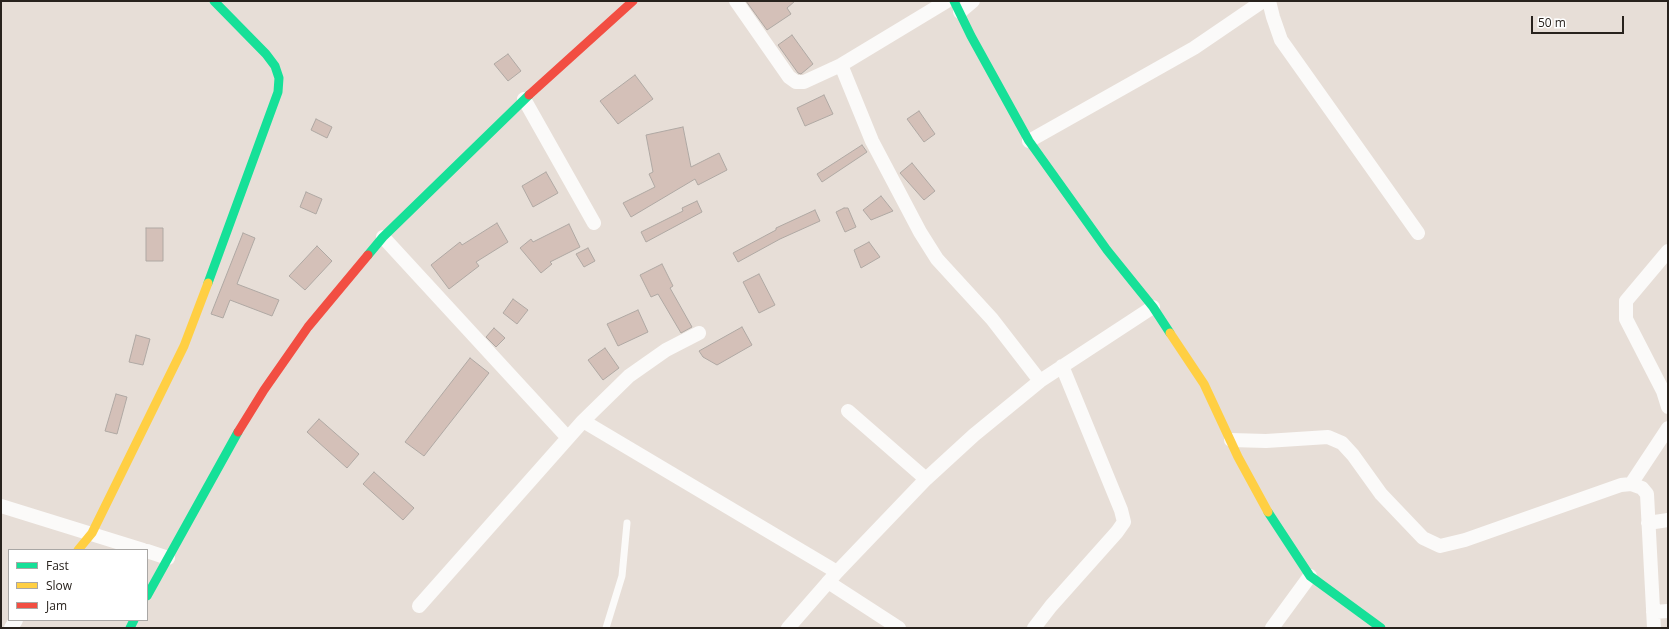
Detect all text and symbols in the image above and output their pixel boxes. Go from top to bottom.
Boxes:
scale bar [1533,8,1626,34]
text: 50 m [1538,14,1566,31]
legend [8,549,148,621]
text: Fast [46,557,69,574]
text: Slow [46,577,72,594]
text: Jam [46,597,67,614]

